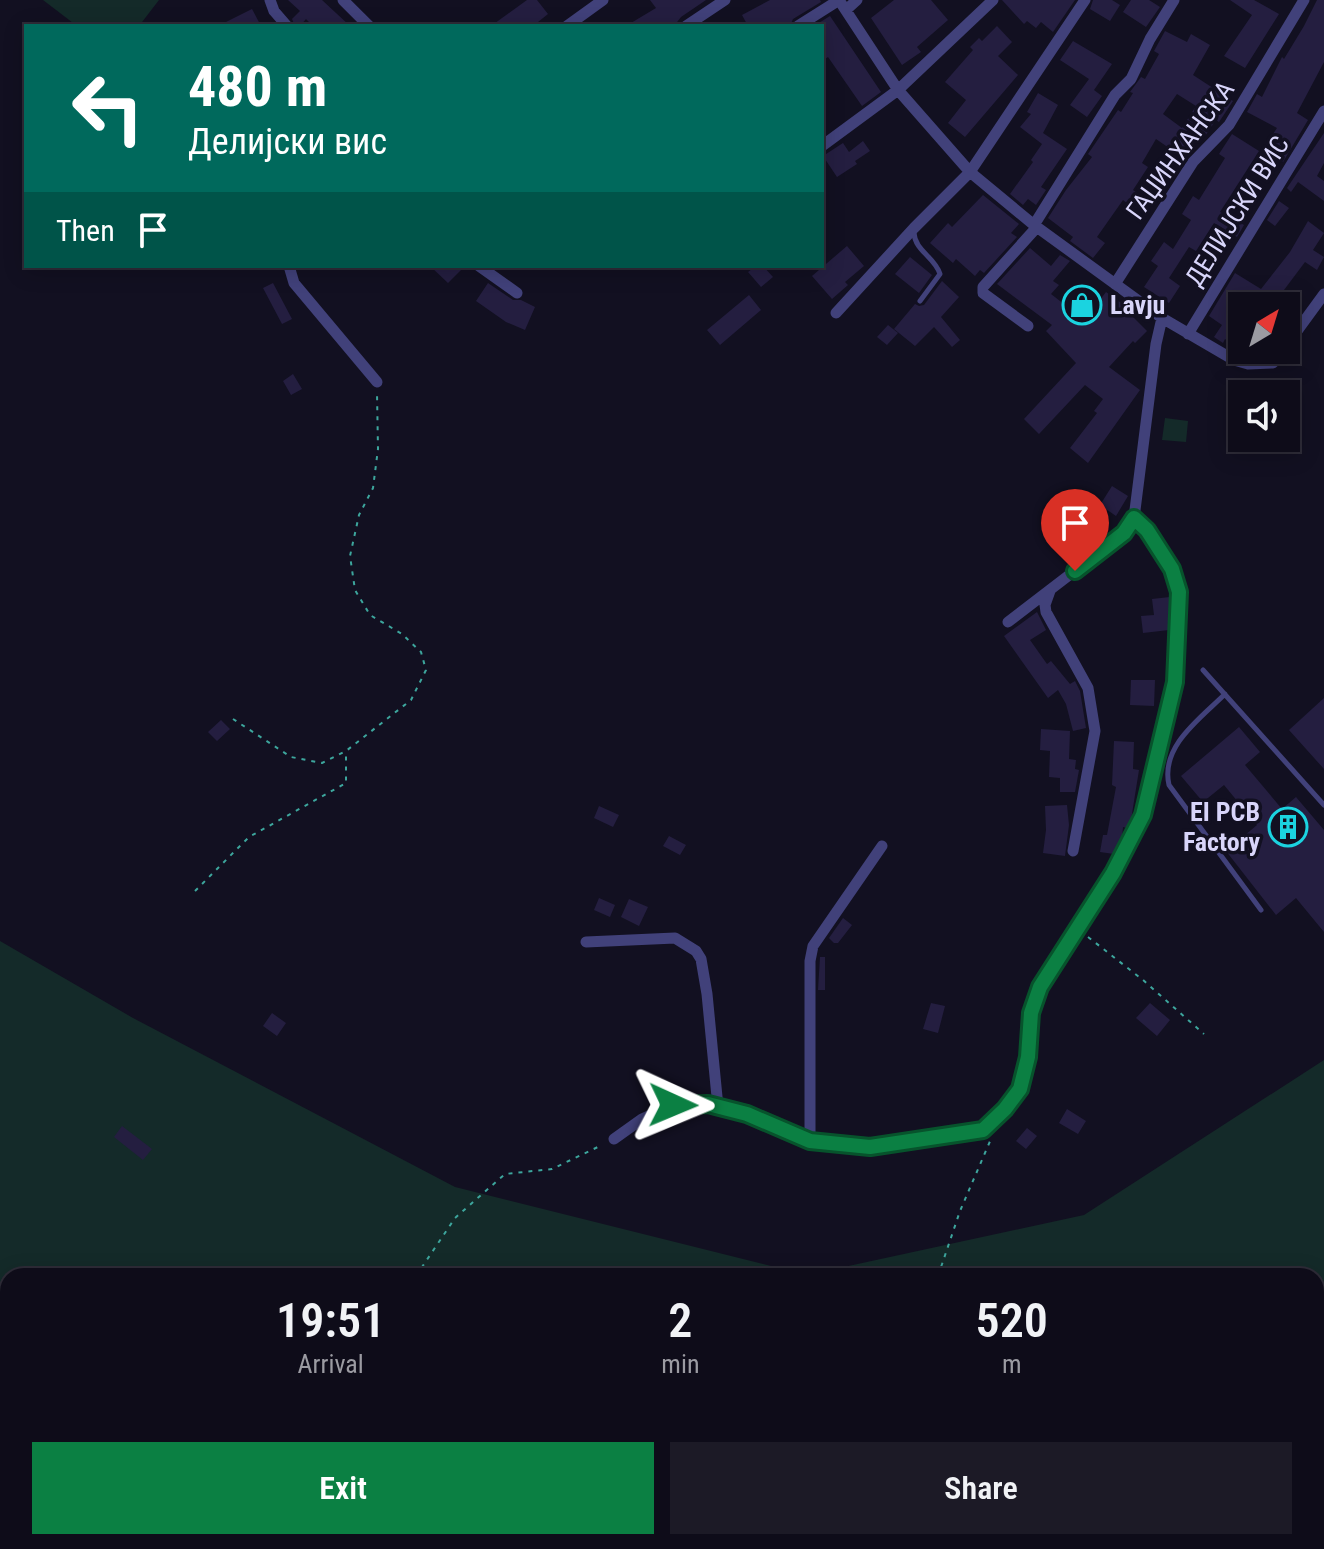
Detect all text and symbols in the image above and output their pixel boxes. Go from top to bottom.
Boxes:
text: 480 m [188,54,327,120]
icon: left [56,56,160,160]
street label: ГАЏИНХАНСКА [1120,75,1240,225]
text: Делијски вис [188,121,387,163]
street label: ДЕЛИЈСКИ ВИС [1179,130,1295,292]
icon: arrive [131,208,175,252]
text: Then [56,213,115,248]
shop icon: Lavju [1061,284,1103,326]
place label: Lavju [1110,290,1165,320]
north arrow [1228,292,1300,364]
map controls [1228,292,1300,452]
button: sound [1228,380,1300,452]
pin [1041,489,1109,571]
icon: arrive [1053,501,1097,545]
place label: EI PCB Factory [1183,797,1260,857]
building icon: EI PCB Factory [1267,806,1309,848]
position arrow [631,1063,715,1147]
text: 19:51 [276,1292,385,1349]
text: 2 [668,1292,692,1349]
text: 520 [976,1292,1048,1349]
text: Arrival [298,1349,364,1379]
text: min [661,1349,699,1379]
text: m [1002,1349,1022,1379]
button: Exit [32,1442,654,1534]
button: Share [670,1442,1292,1534]

